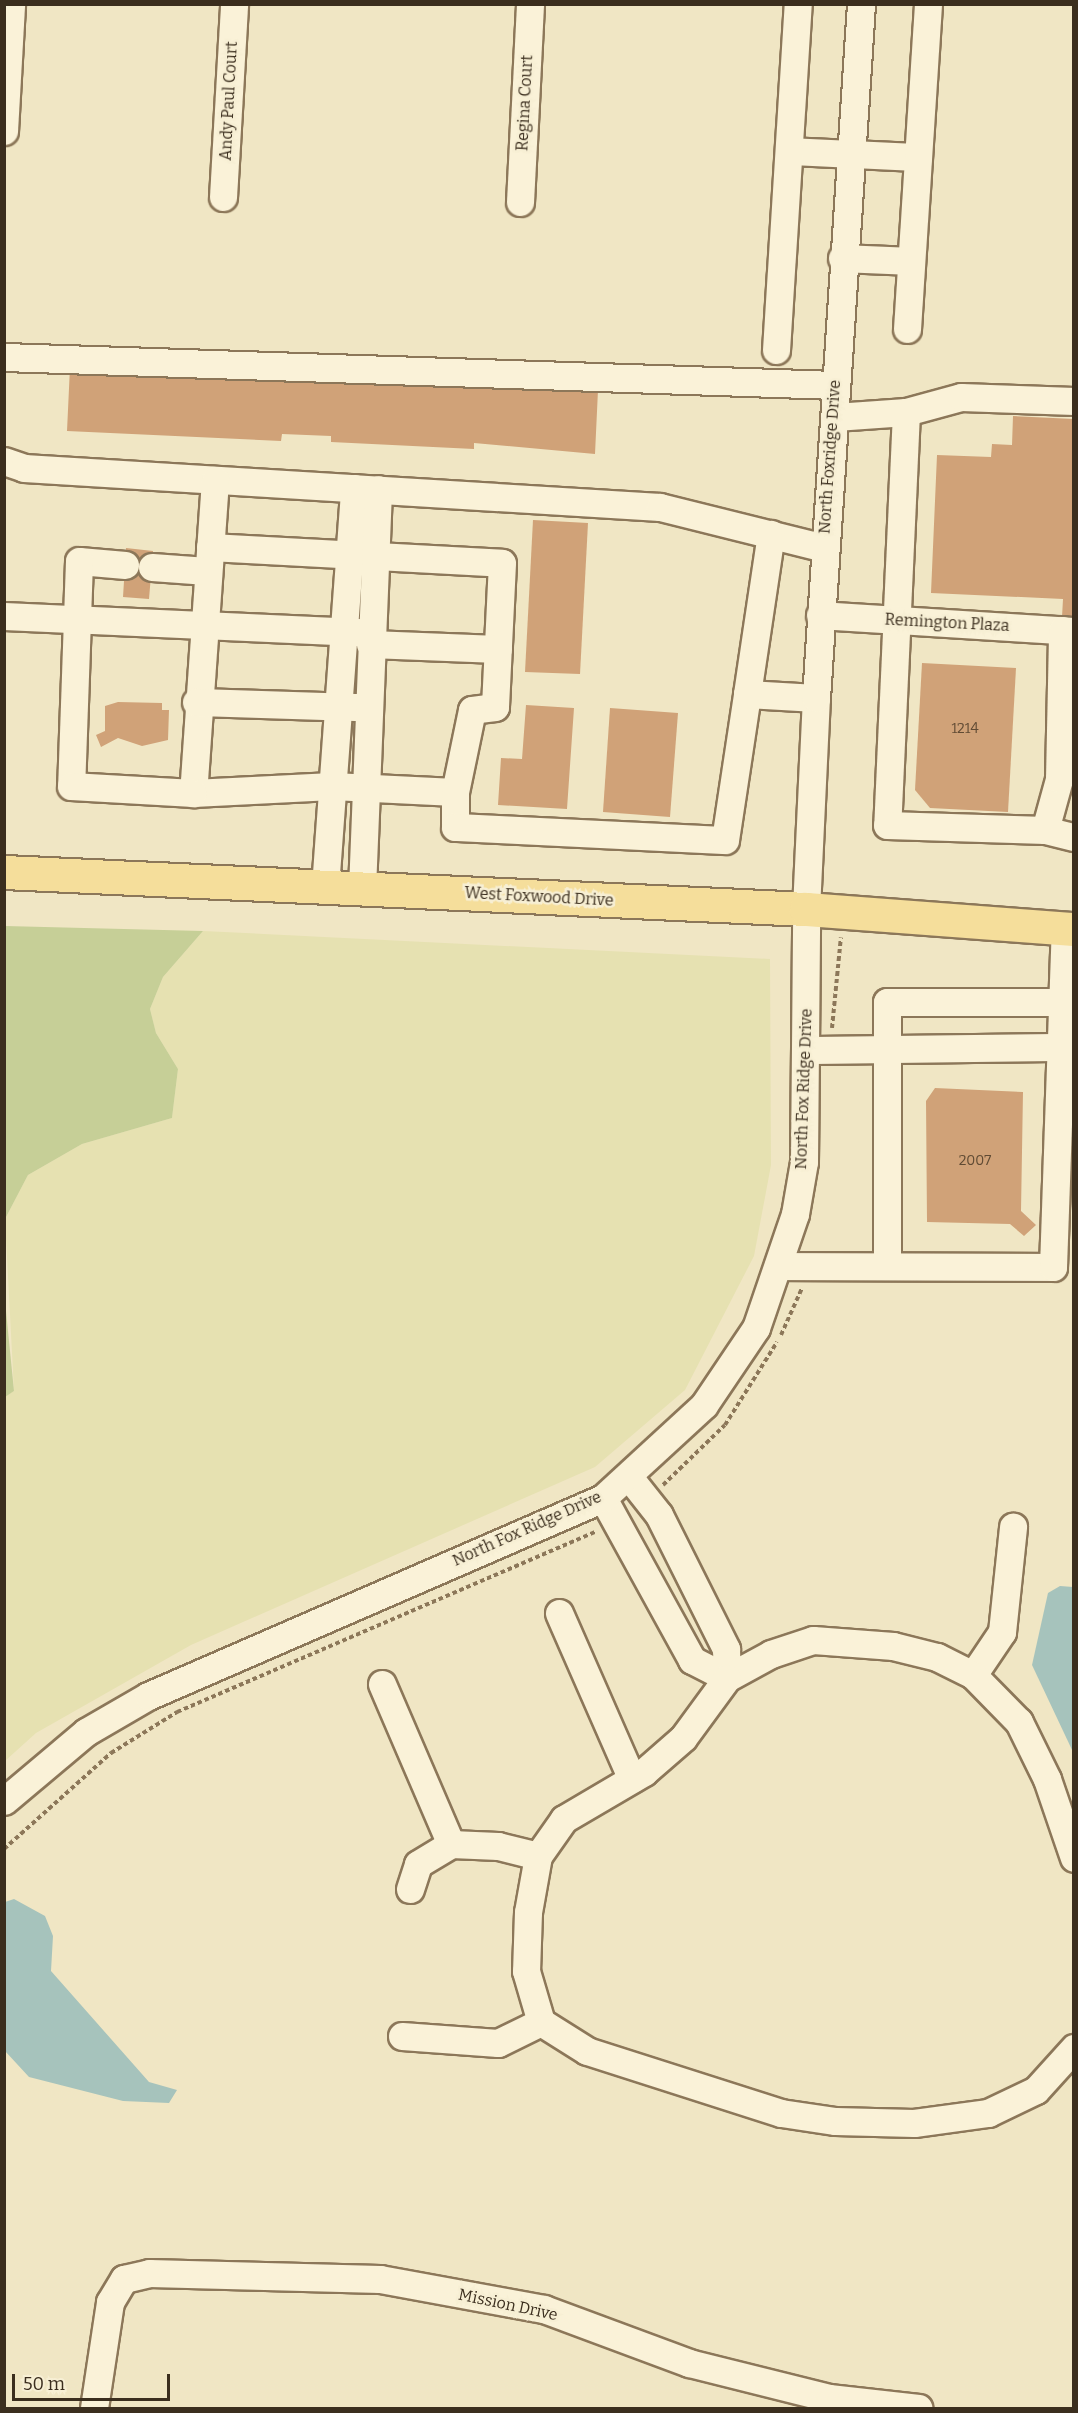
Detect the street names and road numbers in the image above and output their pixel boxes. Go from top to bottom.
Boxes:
street label: Andy Paul Court [216,41,242,161]
street label: Regina Court [513,54,537,152]
street label: North Foxridge Drive [815,379,845,535]
street label: Remington Plaza [884,610,1010,636]
street label: West Foxwood Drive [464,884,614,910]
street label: North Fox Ridge Drive [792,1008,816,1170]
street label: North Fox Ridge Drive [450,1487,604,1571]
street label: Mission Drive [457,2285,559,2325]

